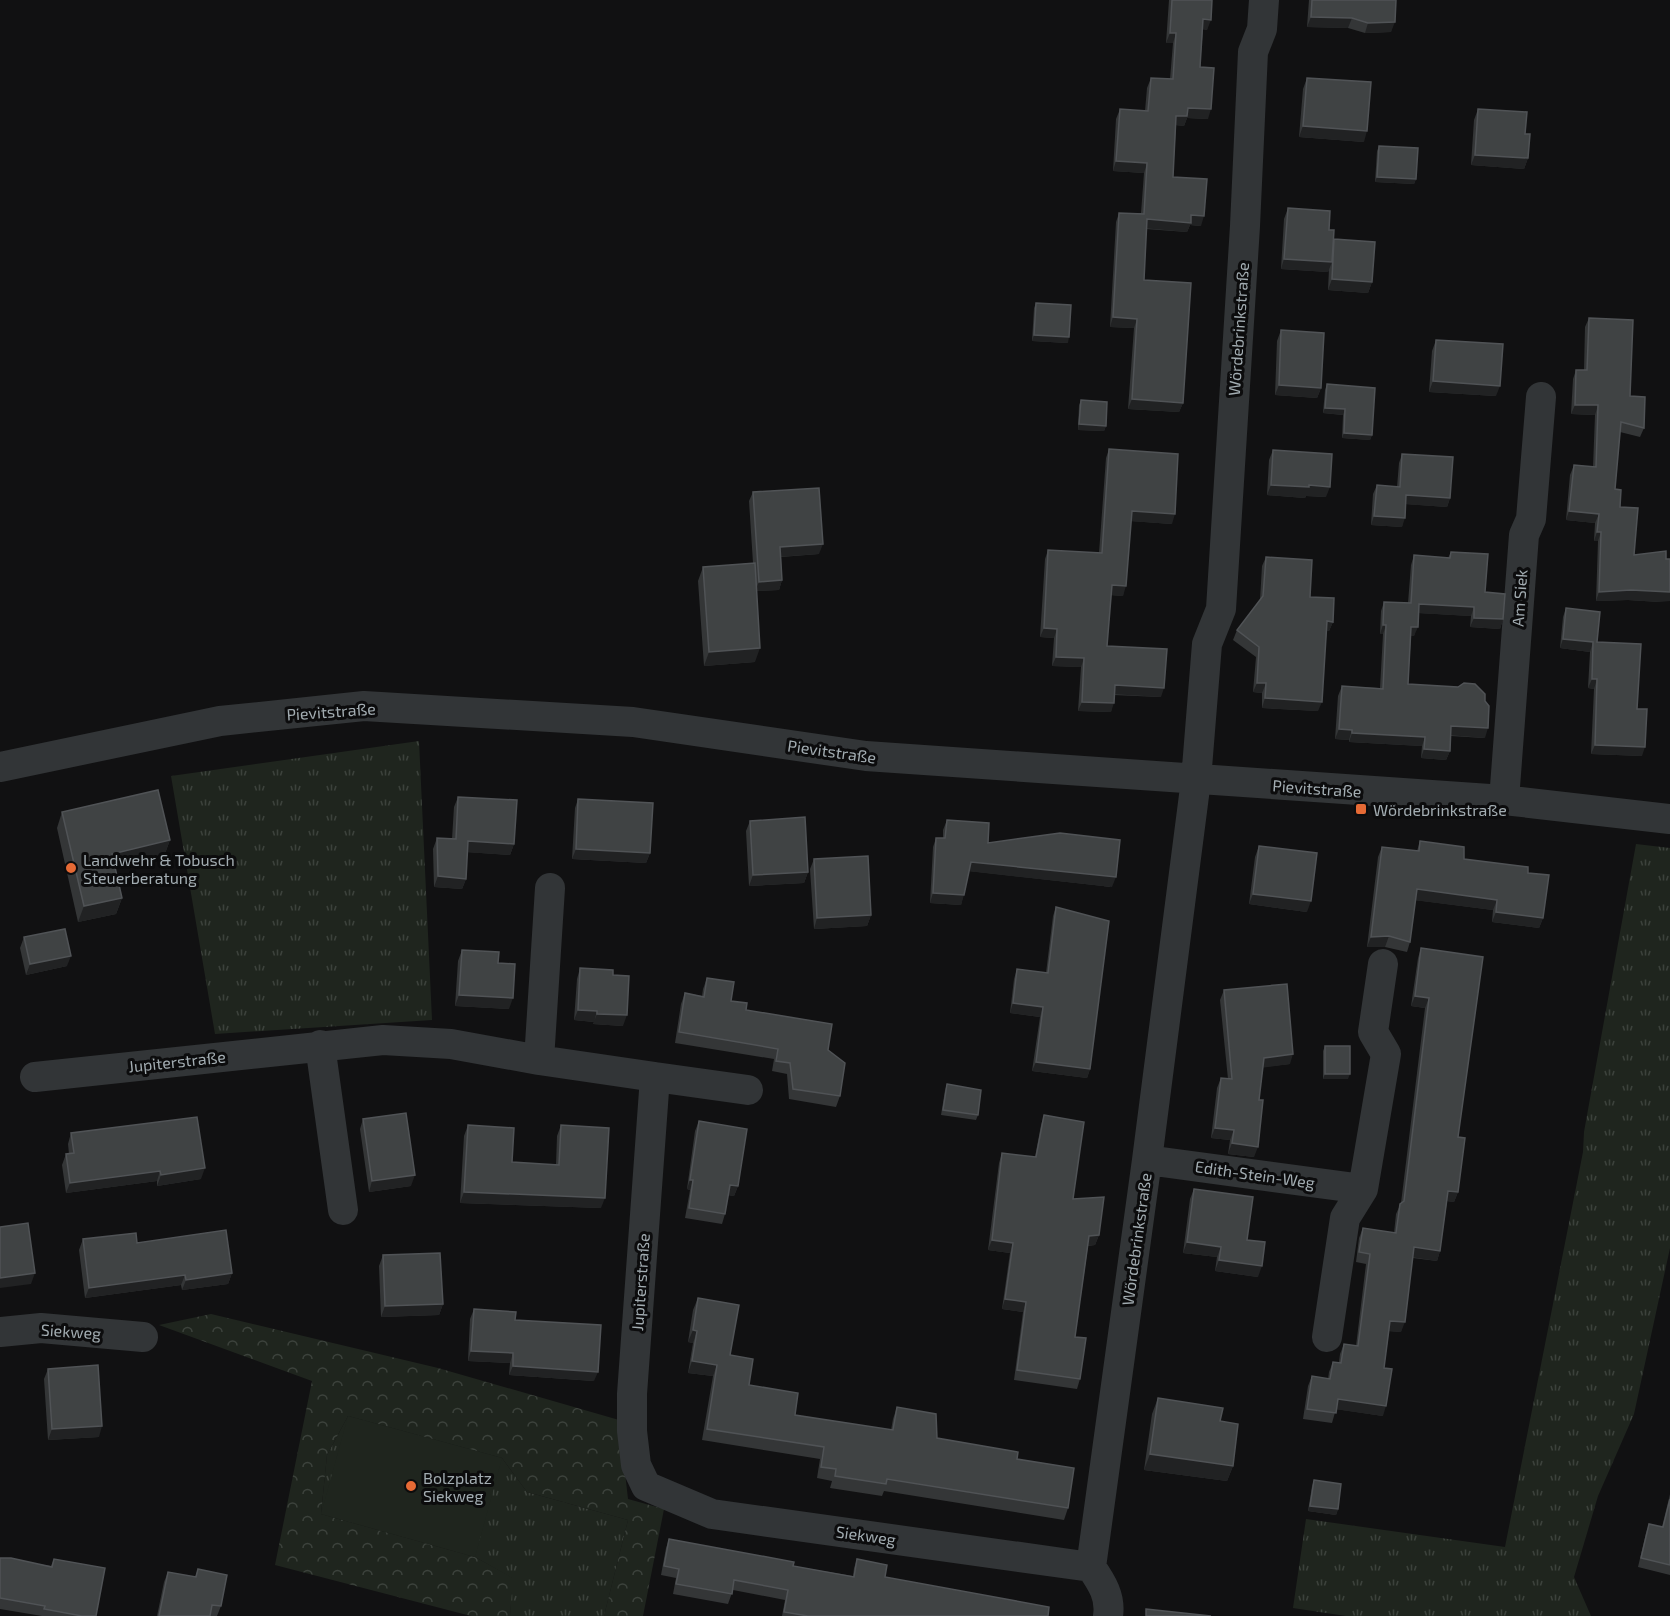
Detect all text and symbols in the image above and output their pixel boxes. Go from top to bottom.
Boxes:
street label: Wördebrinkstraße [1224,262,1252,396]
street label: Am Siek [1508,569,1530,627]
street label: Pievitstraße [286,698,376,724]
street label: Pievitstraße [786,735,878,767]
street label: Pievitstraße [1272,775,1362,801]
place label: Wördebrinkstraße [1373,800,1507,819]
marker: Wördebrinkstraße [1354,802,1368,816]
place label: Landwehr & Tobusch Steuerberatung [83,850,235,887]
marker: Landwehr & Tobusch Steuerberatung [64,861,78,875]
street label: Jupiterstraße [127,1046,227,1076]
street label: Edith-Stein-Weg [1194,1156,1316,1192]
street label: Wördebrinkstraße [1117,1171,1155,1307]
street label: Jupiterstraße [627,1233,653,1331]
street label: Siekweg [40,1319,102,1343]
place label: Bolzplatz Siekweg [423,1468,492,1505]
marker: Bolzplatz Siekweg [404,1479,418,1493]
street label: Siekweg [835,1521,897,1549]

